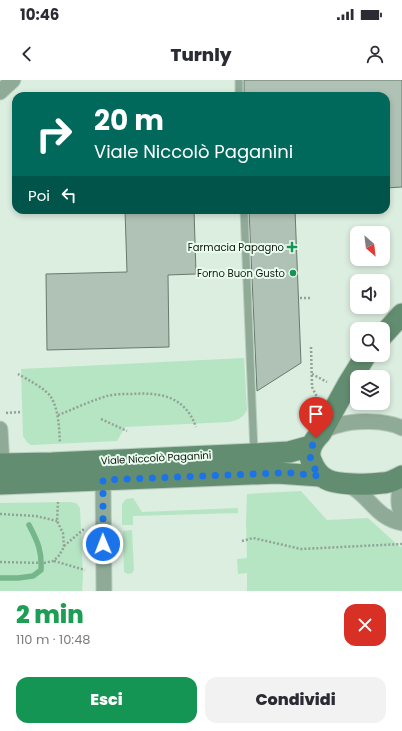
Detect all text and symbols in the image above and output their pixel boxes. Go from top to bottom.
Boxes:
text: 10:46 [20,4,59,25]
text: Turnly [171,42,231,67]
icon: back [16,43,38,65]
icon: person [364,43,386,65]
text: 20 m [94,101,164,140]
icon: right [28,108,80,160]
text: Viale Niccolò Paganini [94,139,293,164]
icon: left [58,184,80,206]
text: Poi [28,185,50,206]
north arrow [350,226,390,266]
map controls [350,226,390,410]
place label: Farmacia Papagno [188,240,284,255]
marker: Farmacia Papagno [287,242,297,252]
place label: Forno Buon Gusto [197,266,285,281]
marker: Forno Buon Gusto [288,268,298,278]
button: sound [350,274,390,314]
button: search [350,322,390,362]
button: layers [350,370,390,410]
pin [299,397,333,438]
icon: arrive [305,403,327,425]
street label: Viale Niccolò Paganini [100,448,212,468]
position arrow [82,523,124,565]
text: 2 min [16,598,84,631]
button: close [344,604,386,646]
text: 110 m · 10:48 [16,630,91,649]
button: Esci [16,677,197,723]
button: Condividi [205,677,386,723]

